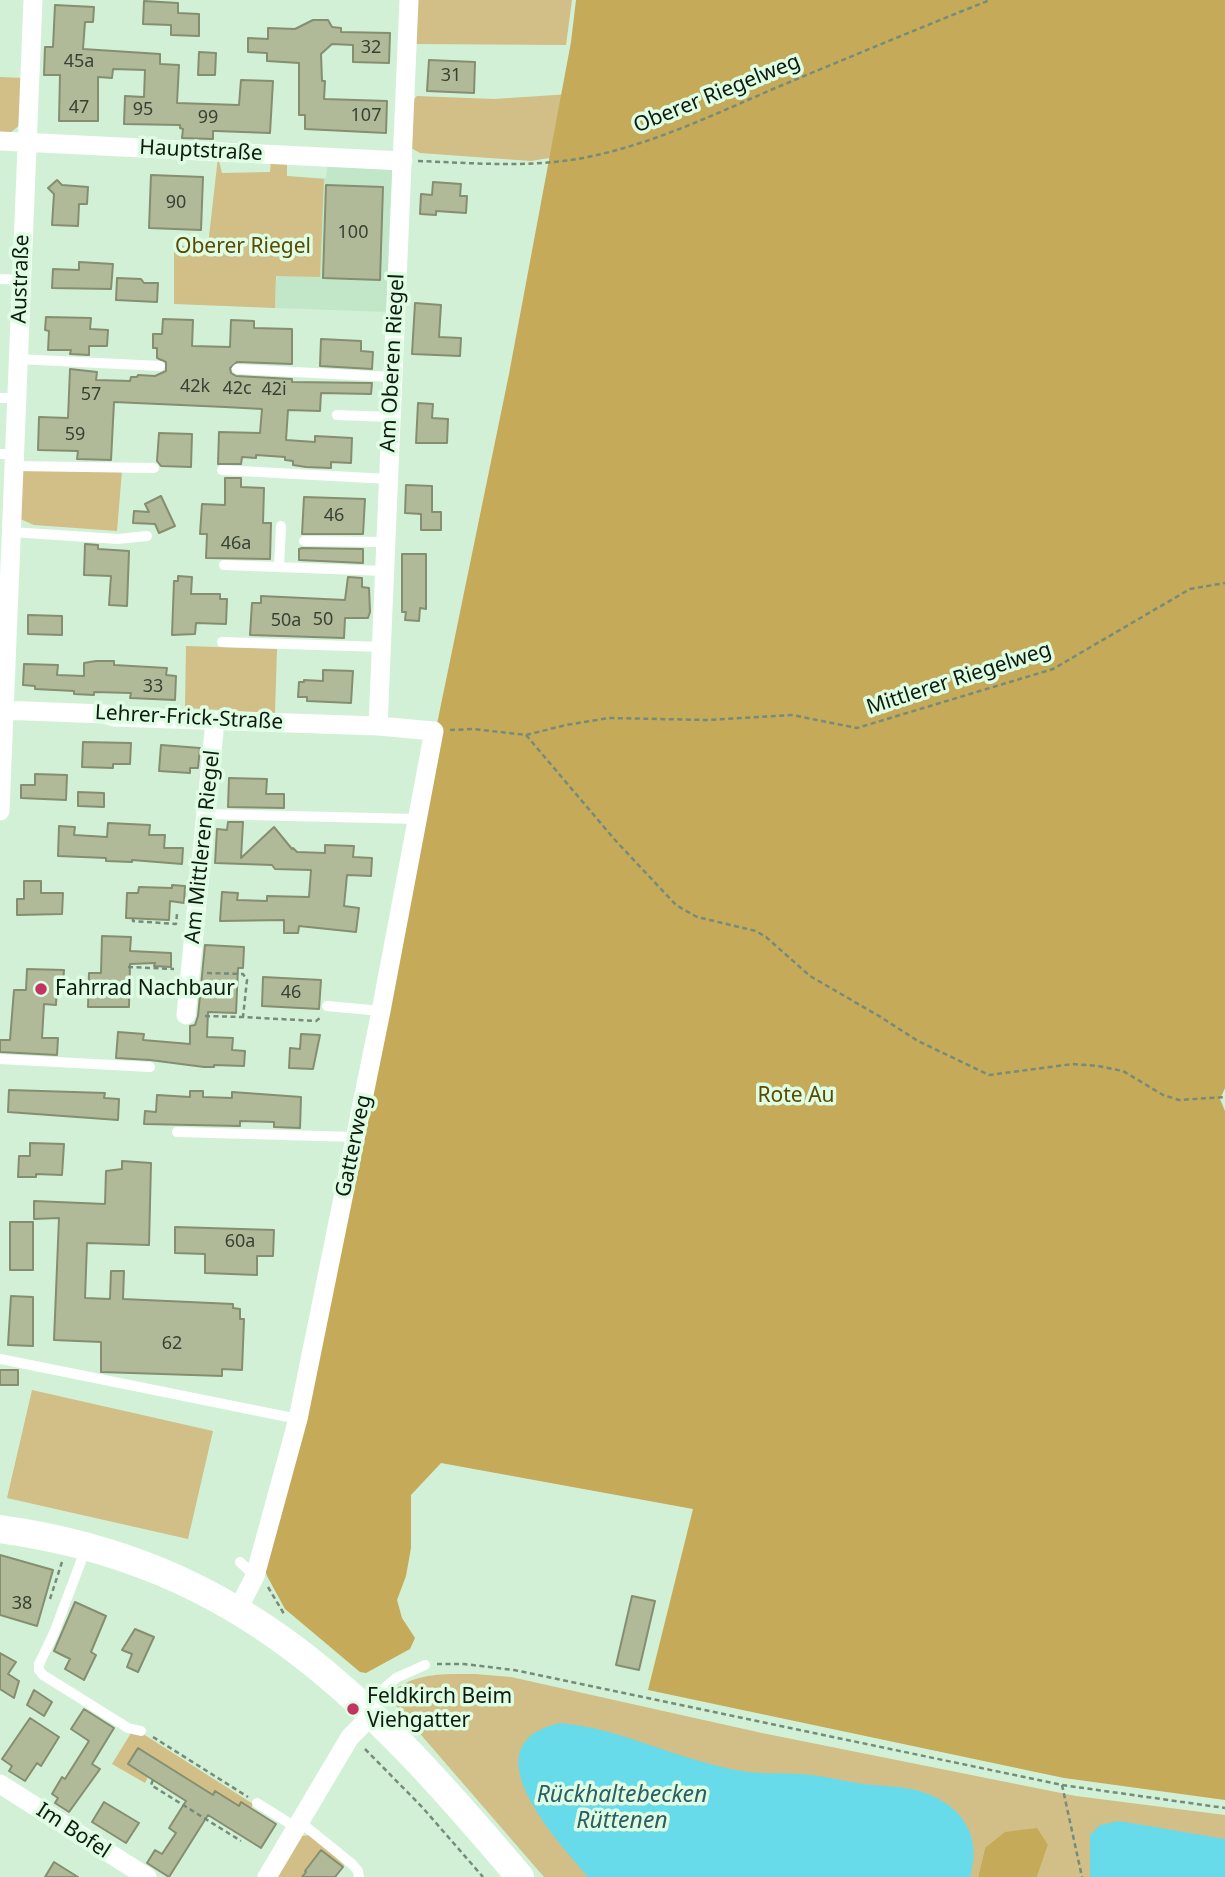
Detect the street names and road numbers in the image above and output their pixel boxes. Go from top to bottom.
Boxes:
street label: Oberer Riegelweg [630,49,804,139]
street label: Hauptstraße [139,135,263,167]
street label: Austraße [7,234,35,324]
street label: Am Oberen Riegel [376,273,410,453]
street label: Mittlerer Riegelweg [863,637,1055,721]
street label: Lehrer-Frick-Straße [94,700,284,736]
street label: Am Mittleren Riegel [180,749,226,945]
street label: Gatterweg [331,1093,377,1199]
street label: Im Bofel [31,1798,115,1864]

